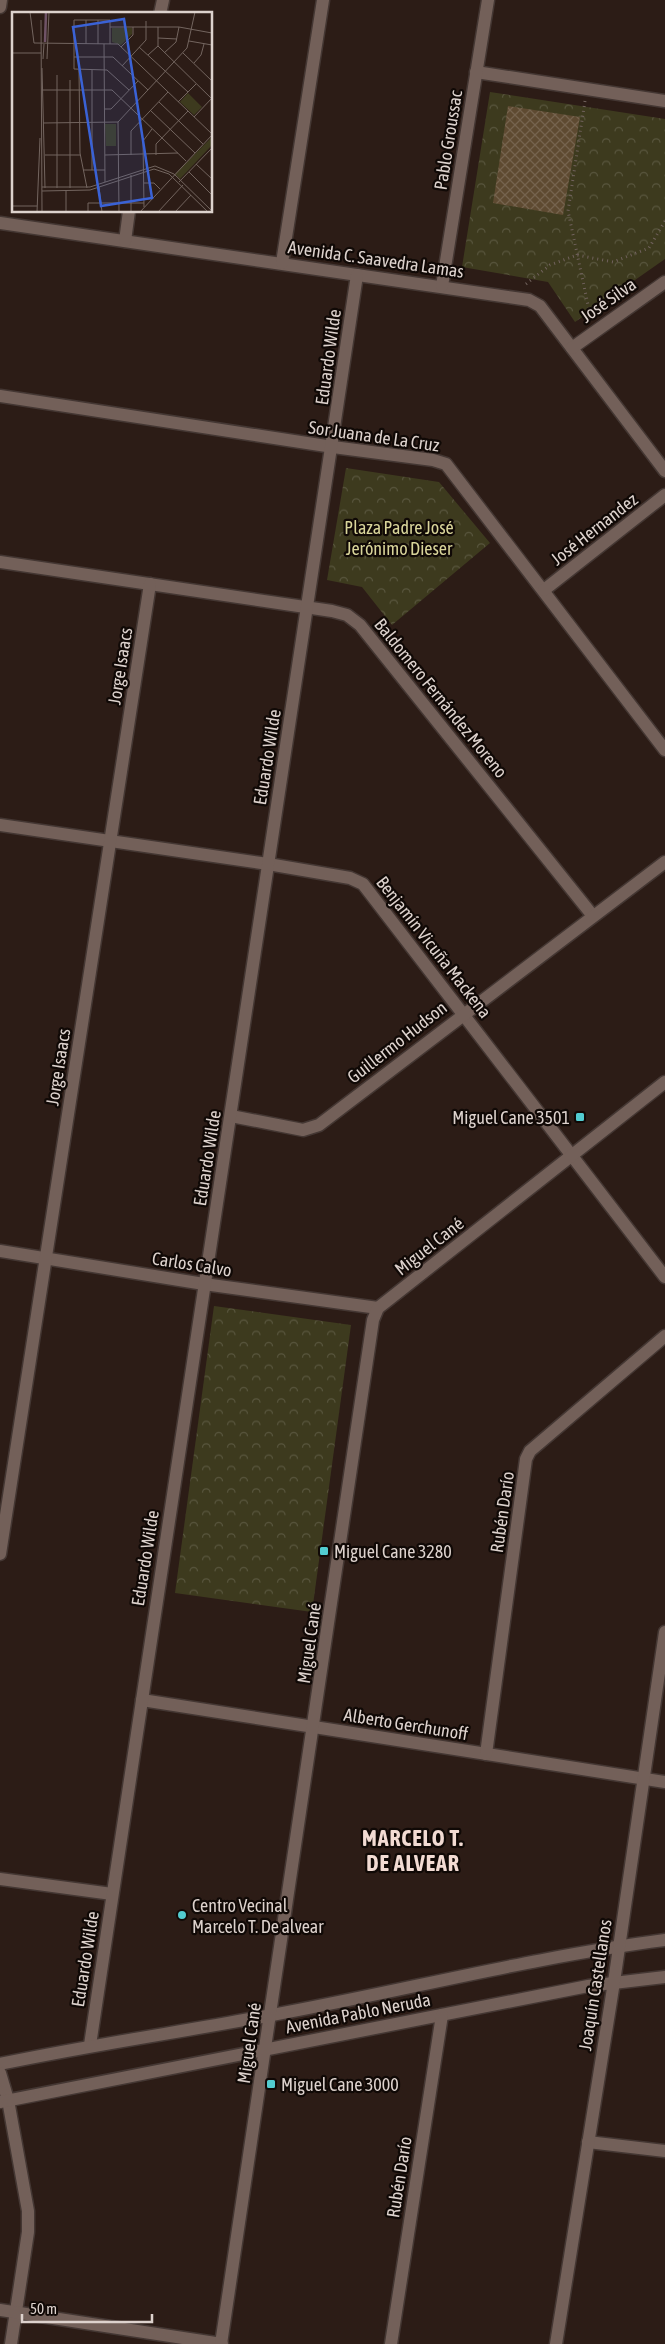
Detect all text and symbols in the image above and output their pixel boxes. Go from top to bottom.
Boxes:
inset map [12,12,212,212]
street label: Pablo Groussac [430,88,466,191]
street label: Avenida C. Saavedra Lamas [287,236,465,282]
street label: José Silva [576,273,640,327]
street label: Eduardo Wilde [311,308,345,406]
street label: Sor Juana de La Cruz [307,416,441,456]
street label: José Hernandez [546,488,642,569]
park label: Plaza Padre José Jerónimo Dieser [344,517,454,559]
street label: Baldomero Fernández Moreno [370,614,512,782]
street label: Jorge Isaacs [104,626,136,706]
street label: Eduardo Wilde [249,708,285,806]
street label: Benjamín Vicuña Mackena [372,872,496,1022]
street label: Guillermo Hudson [343,997,451,1087]
street label: Jorge Isaacs [42,1027,74,1107]
place label: Miguel Cane 3501 [452,1107,570,1128]
street label: Eduardo Wilde [189,1109,225,1207]
marker: Miguel Cane 3501 [574,1111,586,1123]
street label: Miguel Cané [390,1213,468,1279]
street label: Carlos Calvo [151,1247,233,1281]
street label: Rubén Darío [486,1470,518,1554]
street label: Eduardo Wilde [127,1509,163,1607]
place label: Miguel Cane 3280 [334,1541,452,1562]
marker: Miguel Cane 3280 [318,1545,330,1557]
street label: Miguel Cané [293,1601,325,1685]
street label: Alberto Gerchunoff [342,1704,470,1744]
district label: MARCELO T. DE ALVEAR [362,1825,464,1876]
place label: Centro Vecinal Marcelo T. De alvear [192,1895,324,1937]
marker: Centro Vecinal Marcelo T. De alvear [176,1909,188,1921]
street label: Eduardo Wilde [67,1910,103,2008]
street label: Joaquín Castellanos [574,1918,616,2052]
street label: Avenida Pablo Neruda [284,1989,432,2037]
street label: Miguel Cané [233,2001,265,2085]
place label: Miguel Cane 3000 [281,2074,399,2095]
marker: Miguel Cane 3000 [265,2078,277,2090]
street label: Rubén Darío [382,2135,416,2219]
scale bar [22,2292,152,2324]
text: 50 m [30,2300,57,2317]

